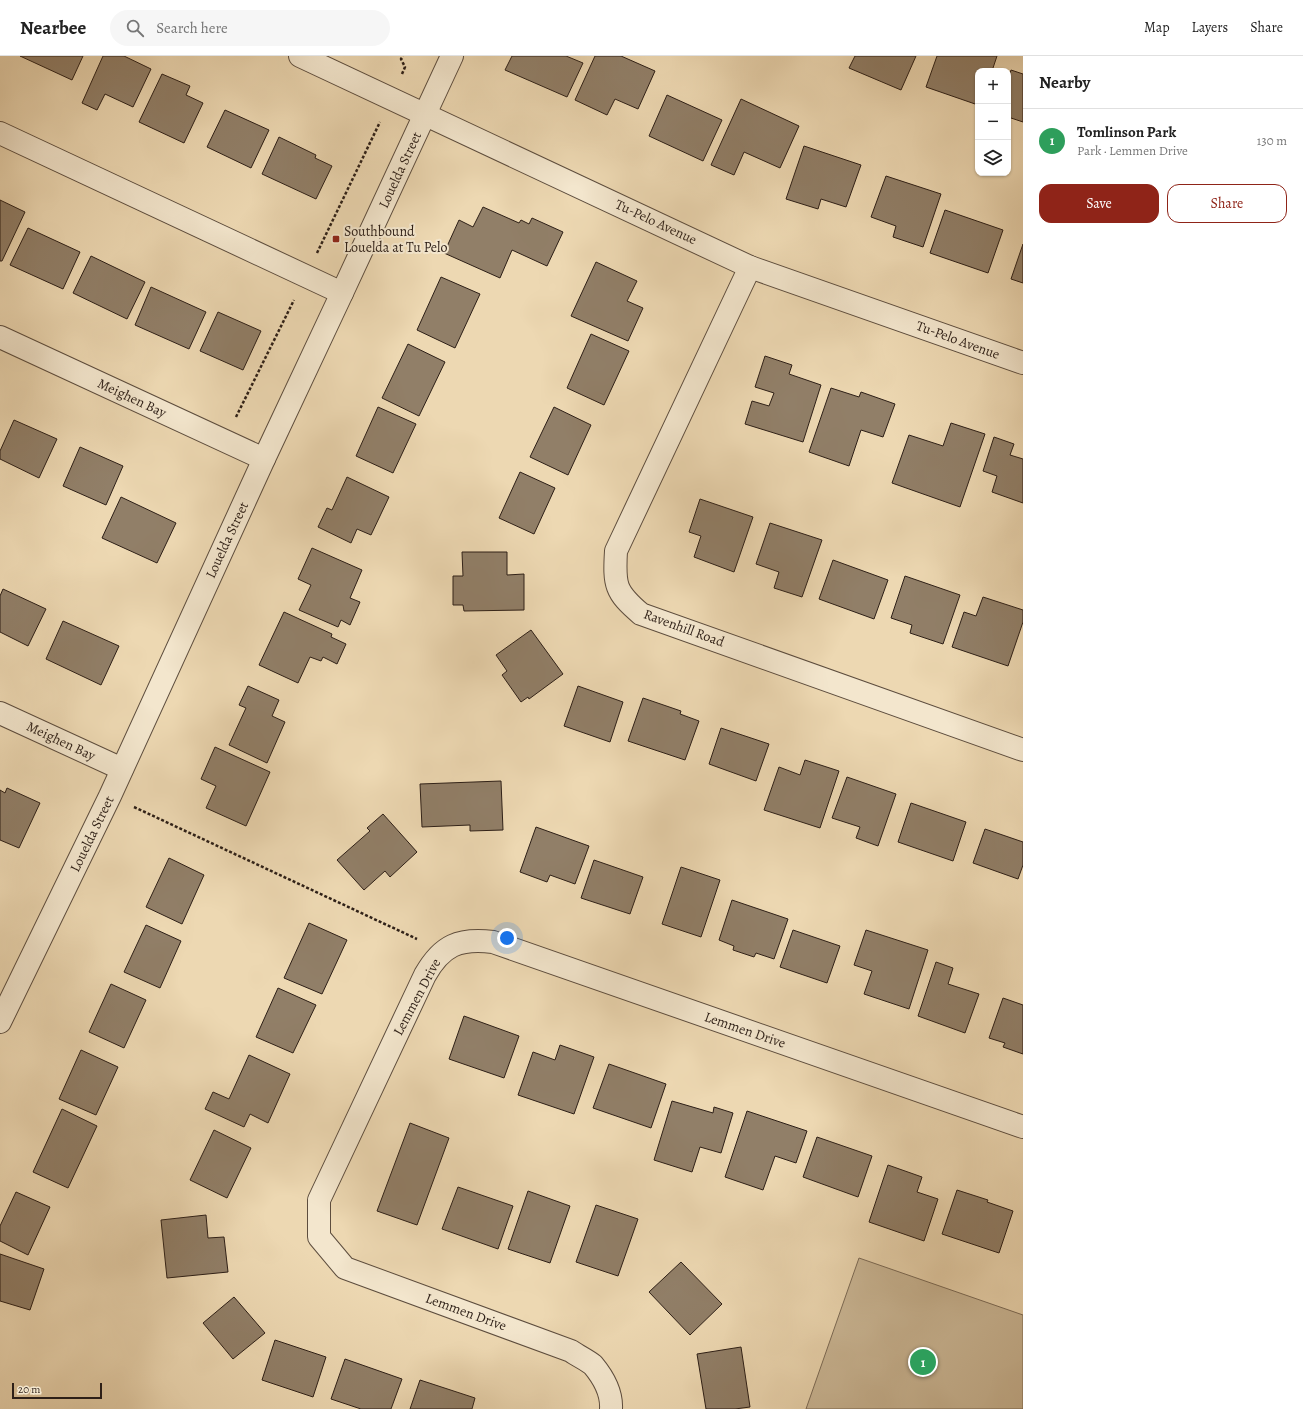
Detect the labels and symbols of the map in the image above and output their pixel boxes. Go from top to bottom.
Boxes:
street label: Louelda Street [374,128,426,211]
street label: Tu-Pelo Avenue [612,195,700,249]
place label: Southbound Louelda at Tu Pelo [344,222,447,257]
marker: Southbound Louelda at Tu Pelo [331,234,341,244]
street label: Tu-Pelo Avenue [913,316,1003,364]
street label: Meighen Bay [95,374,170,423]
street label: Louelda Street [201,498,253,581]
street label: Ravenhill Road [641,605,727,652]
street label: Meighen Bay [24,717,99,766]
street label: Louelda Street [65,792,119,875]
your location [497,928,517,948]
street label: Lemmen Drive [389,955,445,1039]
street label: Lemmen Drive [702,1007,788,1053]
street label: Lemmen Drive [423,1289,509,1335]
pin: 1 [910,1347,936,1377]
scale bar [12,1381,102,1400]

